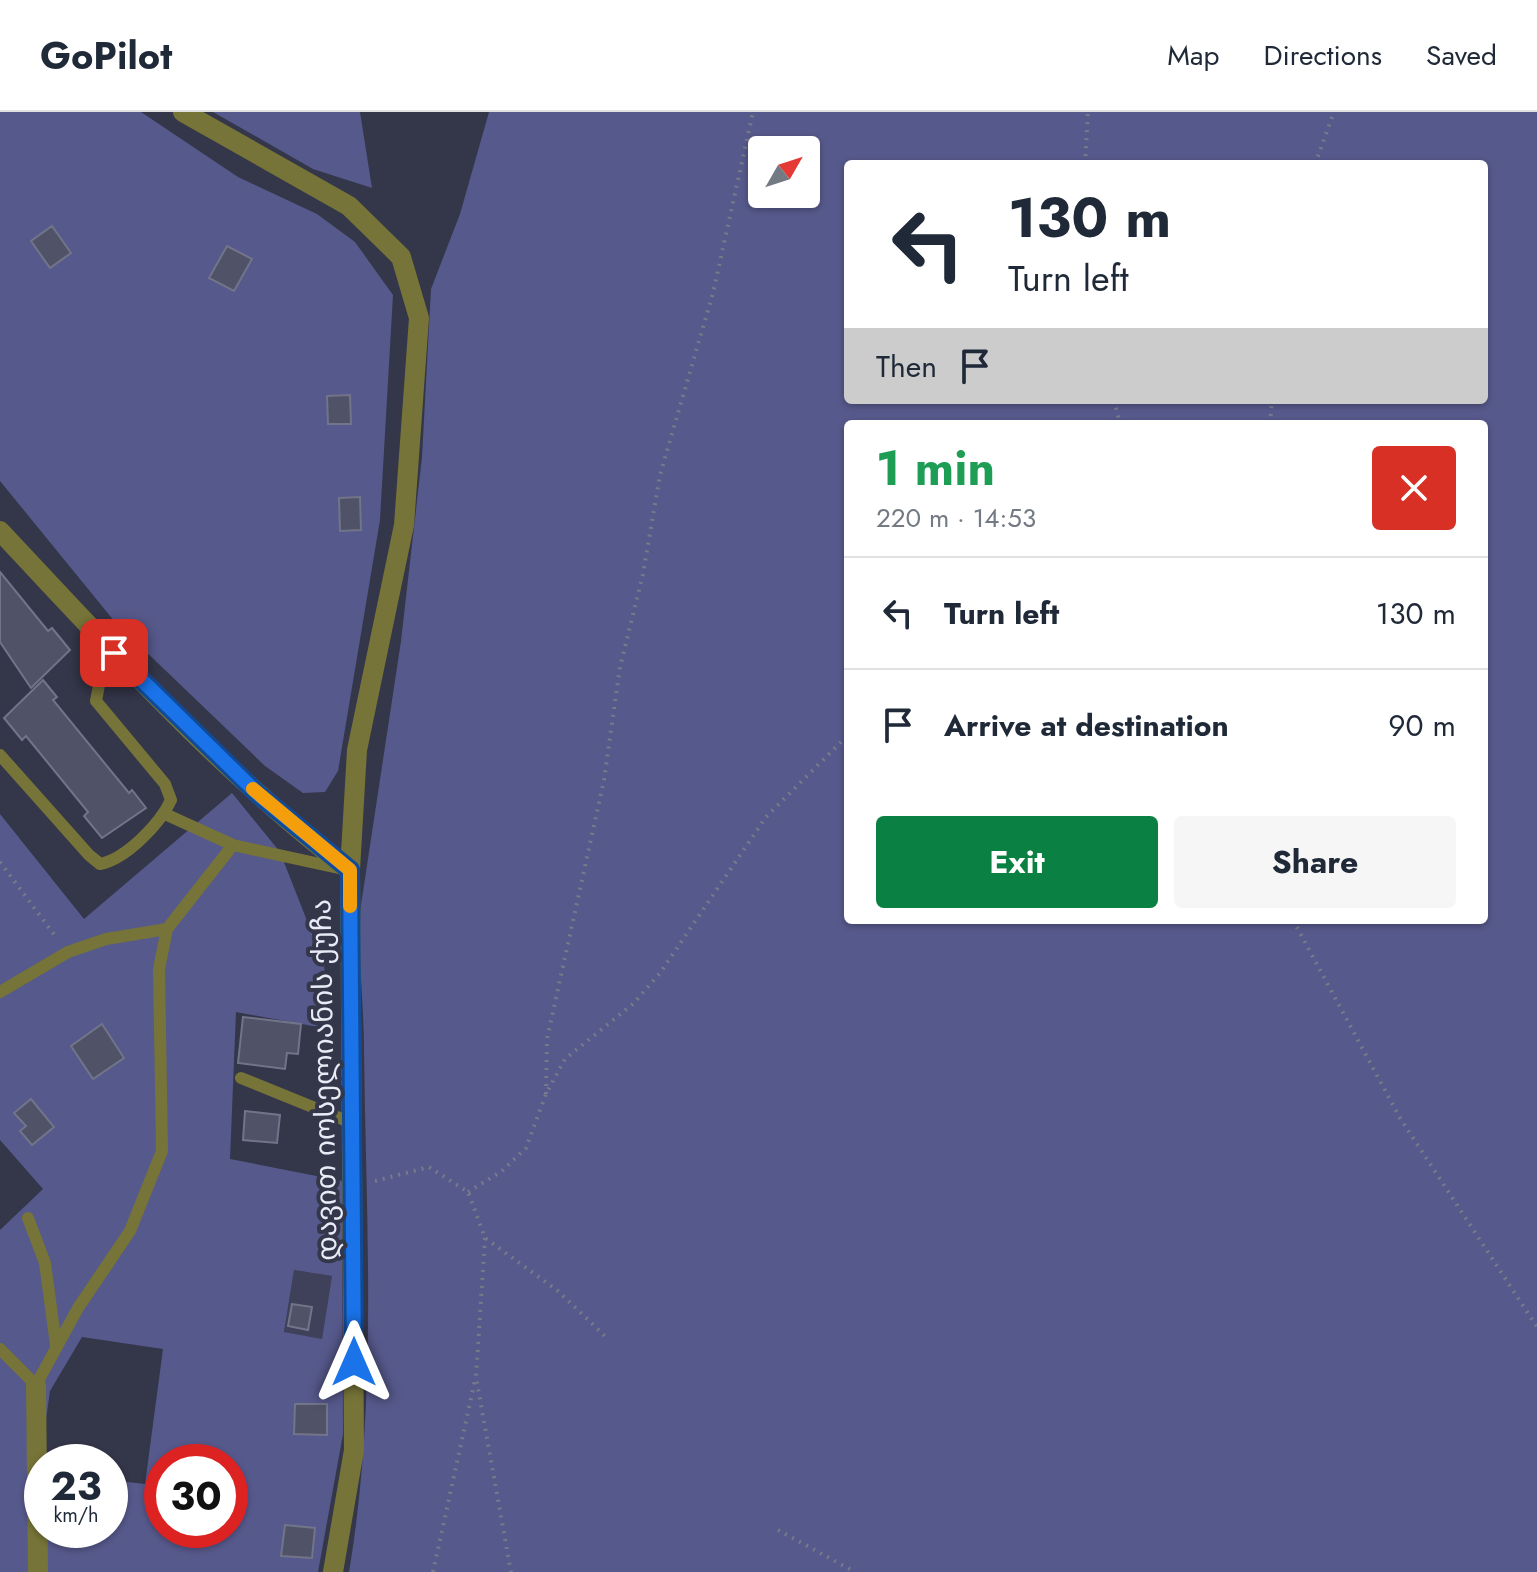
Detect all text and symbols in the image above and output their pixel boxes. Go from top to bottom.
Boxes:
text: GoPilot [40,28,172,83]
text: Map [1167,35,1219,76]
text: Directions [1263,35,1382,76]
text: Saved [1426,35,1497,76]
north arrow [748,136,820,208]
map controls [748,136,820,208]
text: 130 m [1008,177,1171,258]
icon: left [876,192,980,296]
text: Turn left [1008,252,1129,304]
icon: arrive [953,344,997,388]
text: Then [876,345,937,388]
text: 1 min [876,434,995,503]
button: close [1372,446,1456,530]
text: 220 m · 14:53 [876,499,1036,537]
icon: left [876,591,920,635]
text: Turn left [944,592,1059,635]
text: 130 m [1376,592,1456,635]
pin [80,619,148,687]
icon: arrive [92,631,136,675]
icon: arrive [876,703,920,747]
text: Arrive at destination [944,704,1229,747]
text: 90 m [1388,704,1456,747]
button: Exit [876,816,1158,908]
button: Share [1174,816,1456,908]
street label: დავით იოსელიანის ქუჩა [300,899,348,1261]
position arrow [312,1320,396,1404]
speed limit sign: 30 [144,1444,248,1548]
text: 23 [50,1457,102,1515]
text: km/h [53,1501,99,1530]

